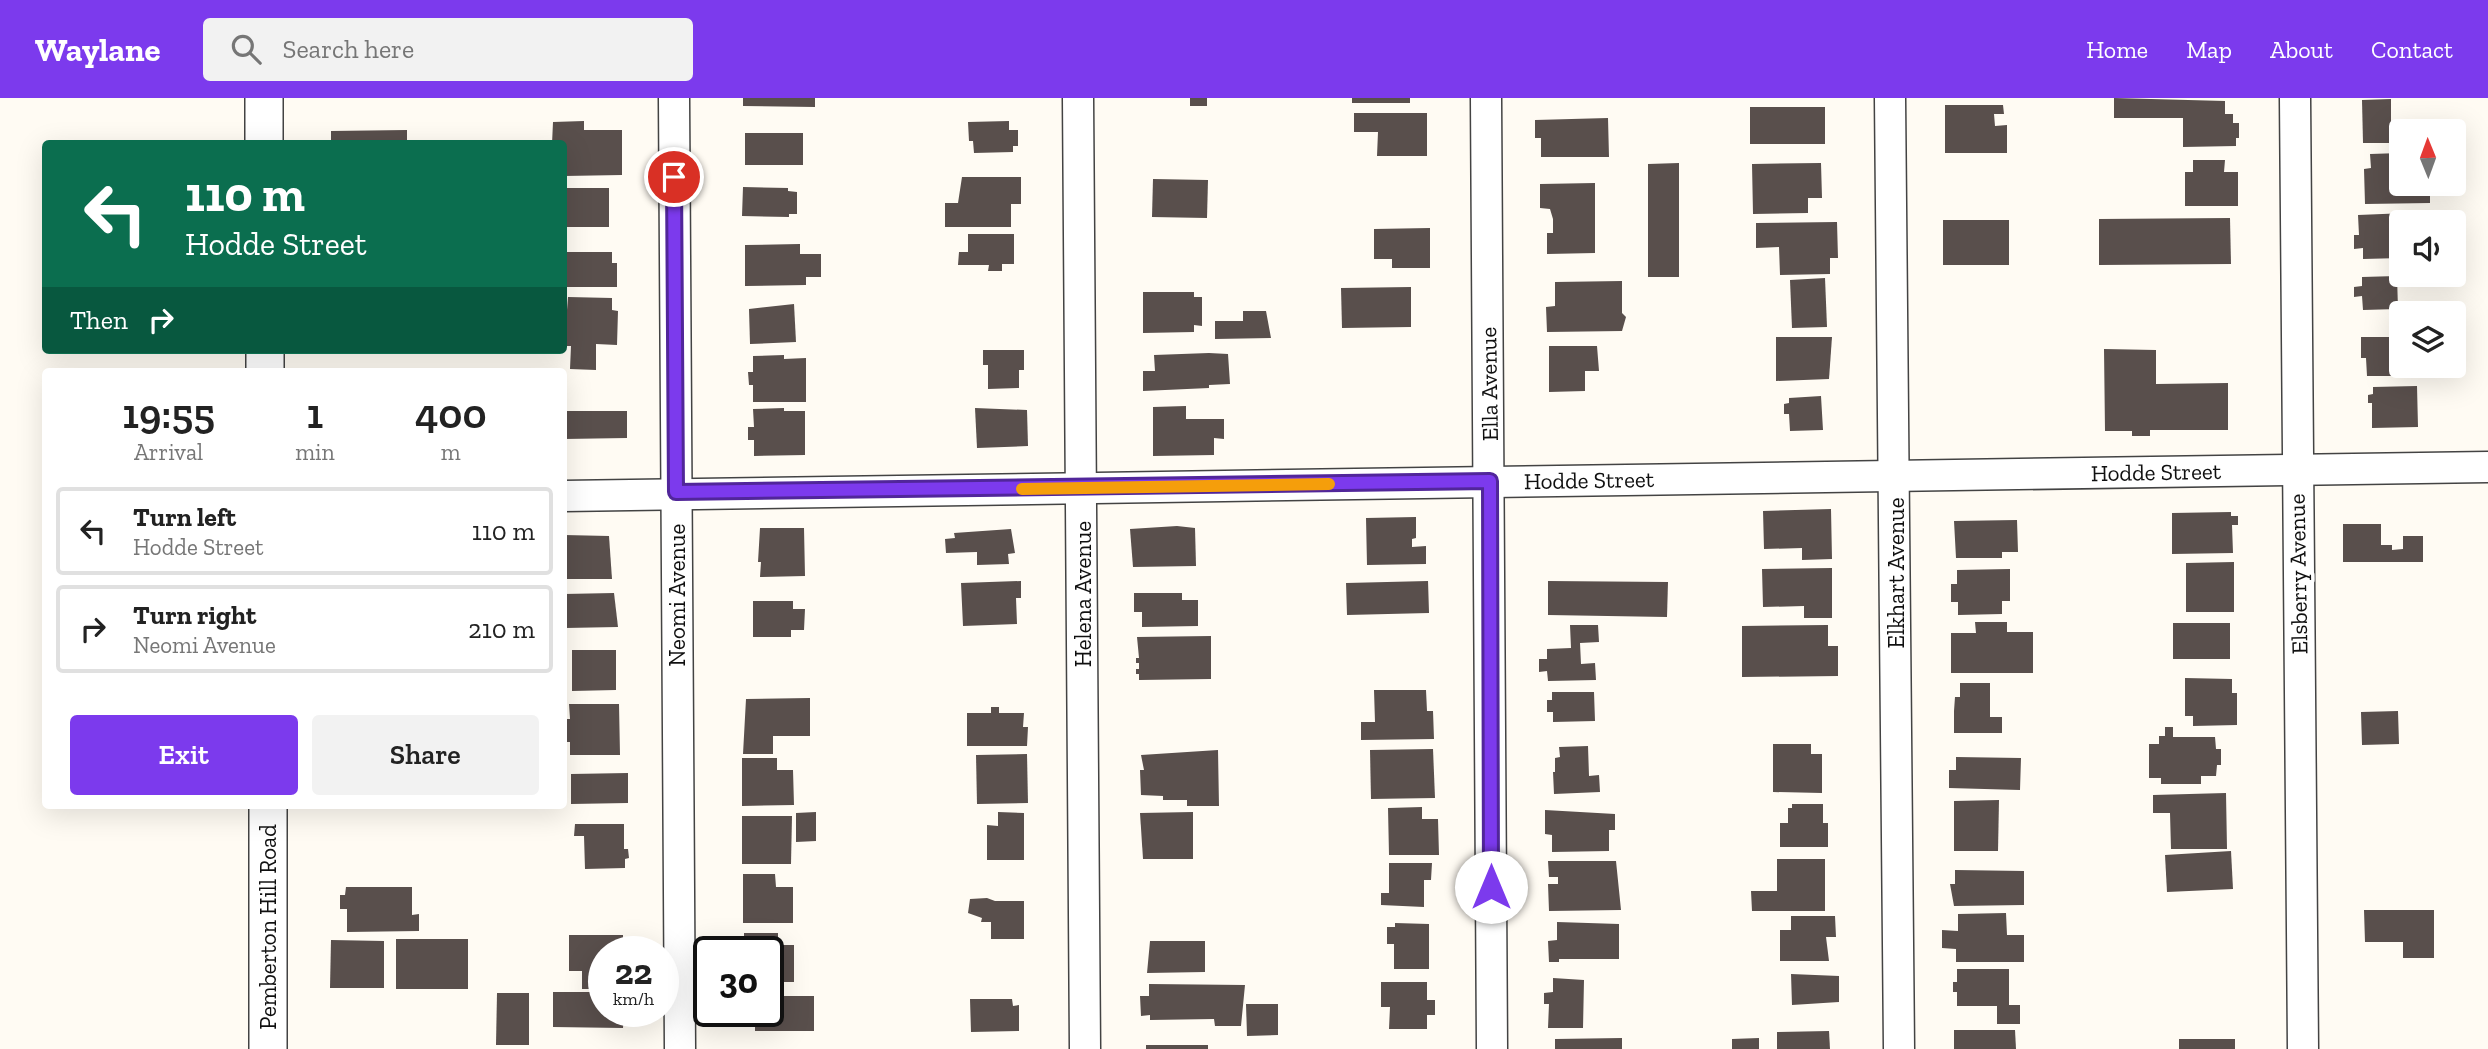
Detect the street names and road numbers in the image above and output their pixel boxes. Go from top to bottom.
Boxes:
street label: Ella Avenue [1474,327,1504,441]
street label: Hodde Street [2090,457,2222,487]
street label: Hodde Street [1523,465,1655,495]
street label: Elsberry Avenue [2283,493,2313,655]
street label: Elkhart Avenue [1882,497,1910,649]
street label: Helena Avenue [1069,521,1097,667]
street label: Neomi Avenue [663,524,691,666]
street label: Pemberton Hill Road [254,824,282,1030]

